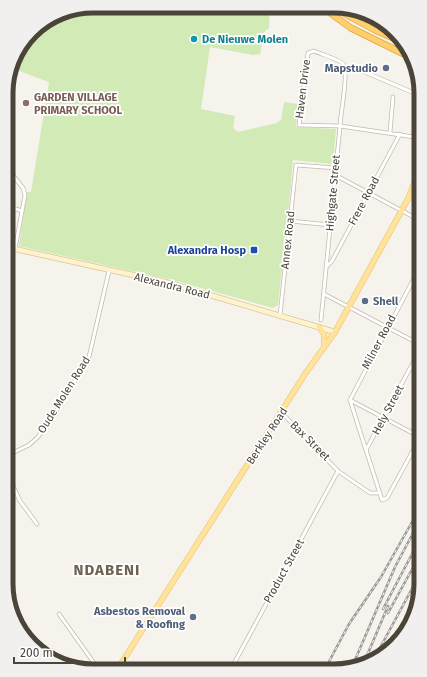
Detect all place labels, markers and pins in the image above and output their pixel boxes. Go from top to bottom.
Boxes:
place label: De Nieuwe Molen [202,33,288,46]
marker: De Nieuwe Molen [189,34,199,44]
place label: Mapstudio [325,62,379,75]
marker: Mapstudio [381,63,391,73]
place label: GARDEN VILLAGE PRIMARY SCHOOL [34,91,122,117]
marker: GARDEN VILLAGE PRIMARY SCHOOL [21,98,31,108]
place label: Alexandra Hosp [167,244,246,257]
marker: Alexandra Hosp [249,245,259,255]
place label: Shell [373,295,399,308]
marker: Shell [360,296,370,306]
place label: Asbestos Removal & Roofing [93,605,186,631]
marker: Asbestos Removal & Roofing [188,612,198,622]

